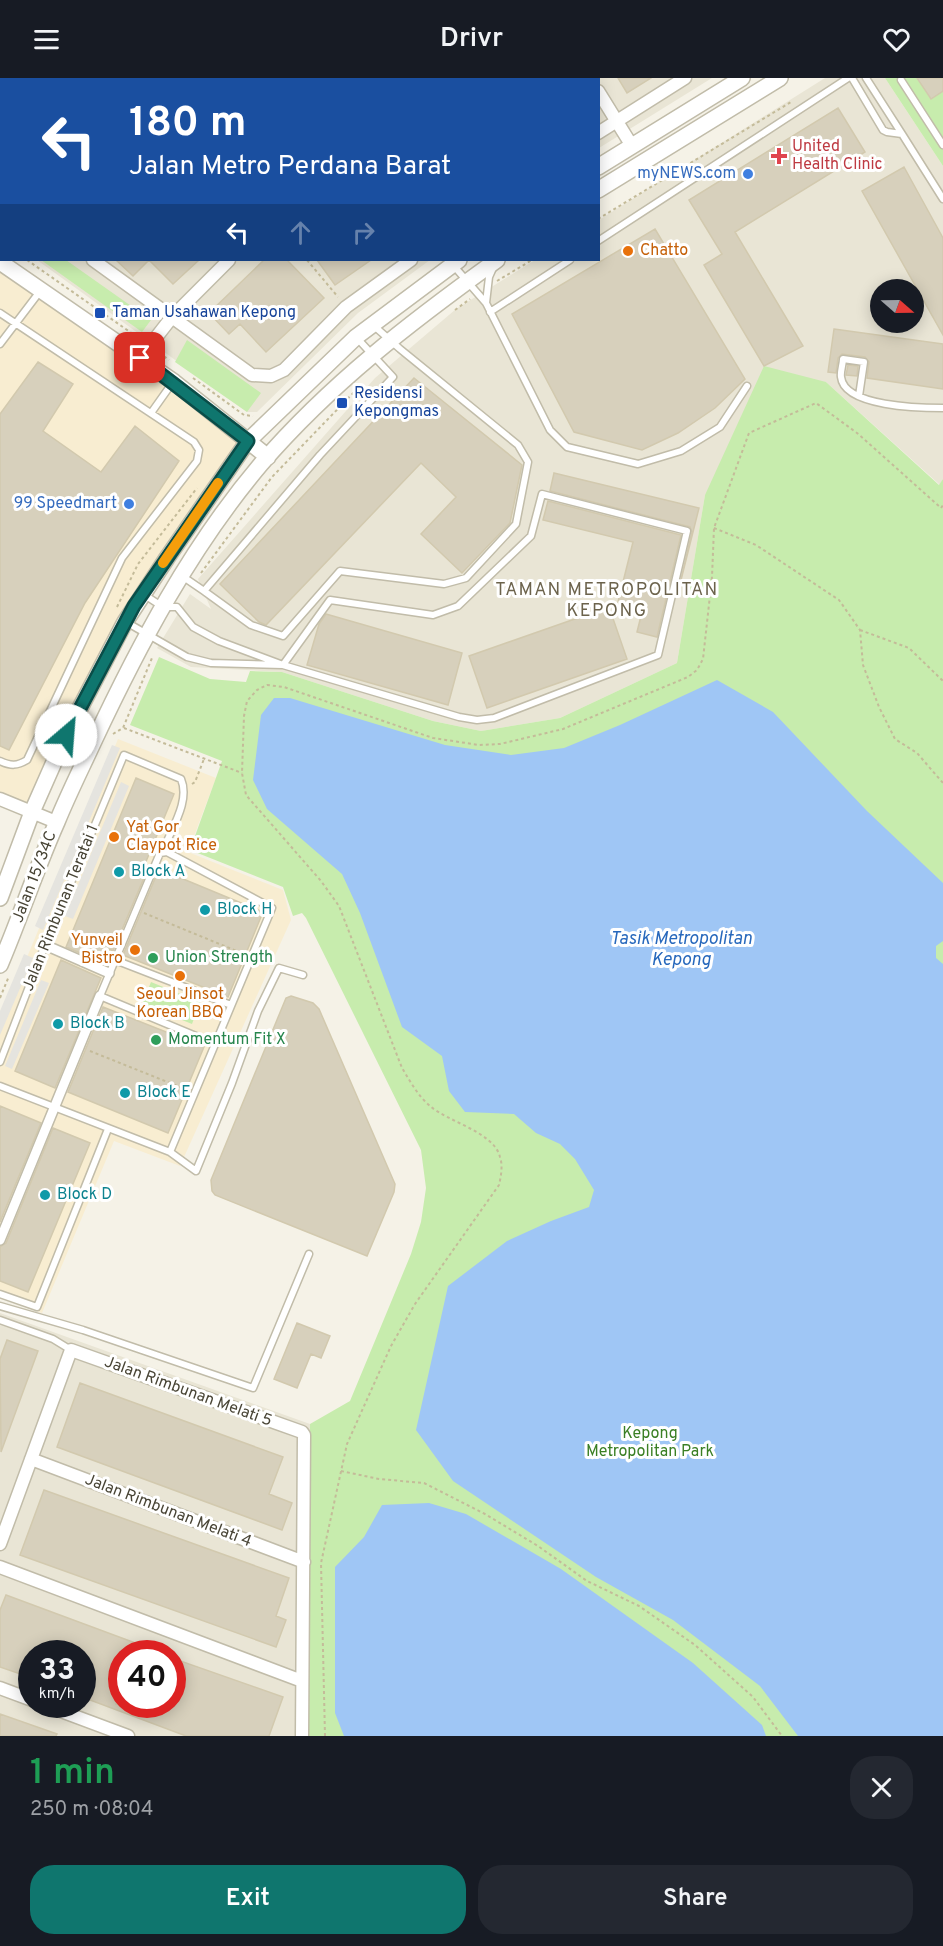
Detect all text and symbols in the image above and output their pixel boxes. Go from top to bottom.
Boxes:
text: Drivr [440,22,503,56]
icon: menu [30,23,63,56]
icon: heart [880,23,913,56]
text: 180 m [129,98,246,151]
icon: left [30,102,108,180]
place label: United Health Clinic [792,137,883,175]
marker: United Health Clinic [770,147,788,165]
text: Jalan Metro Perdana Barat [129,150,451,184]
place label: myNEWS.com [637,164,736,184]
marker: myNEWS.com [741,167,755,181]
icon: left [221,216,254,249]
icon: ahead [284,216,317,249]
icon: right [347,216,380,249]
place label: Chatto [640,241,688,261]
marker: Chatto [621,244,635,258]
north arrow [870,279,924,333]
map controls [870,279,924,333]
place label: Taman Usahawan Kepong [112,303,296,323]
marker: Taman Usahawan Kepong [93,306,107,320]
pin [114,332,165,383]
icon: arrive [123,341,156,374]
place label: Residensi Kepongmas [354,384,439,422]
marker: Residensi Kepongmas [335,396,349,410]
place label: 99 Speedmart [14,494,117,514]
marker: 99 Speedmart [122,497,136,511]
district label: TAMAN METROPOLITAN KEPONG [495,579,719,623]
position arrow [34,703,98,767]
place label: Yat Gor Claypot Rice [126,818,217,856]
street label: Jalan Rimbunan Teratai 1 [18,822,104,994]
street label: Jalan 15/34C [8,828,62,926]
marker: Yat Gor Claypot Rice [107,830,121,844]
place label: Block A [131,862,185,882]
marker: Block A [112,865,126,879]
place label: Block H [217,900,272,920]
marker: Block H [198,903,212,917]
water label: Tasik Metropolitan Kepong [610,928,752,972]
place label: Yunveil Bistro [71,931,123,969]
marker: Yunveil Bistro [128,943,142,957]
place label: Union Strength [165,948,273,968]
marker: Union Strength [146,951,160,965]
marker: Seoul Jinsot Korean BBQ [173,969,187,983]
place label: Seoul Jinsot Korean BBQ [136,985,224,1023]
place label: Block B [70,1014,125,1034]
marker: Block B [51,1017,65,1031]
place label: Momentum Fit X [168,1030,286,1050]
marker: Momentum Fit X [149,1033,163,1047]
place label: Block E [137,1083,191,1103]
marker: Block E [118,1086,132,1100]
place label: Block D [57,1185,112,1205]
marker: Block D [38,1188,52,1202]
street label: Jalan Rimbunan Melati 5 [101,1352,275,1432]
park label: Kepong Metropolitan Park [586,1424,714,1462]
street label: Jalan Rimbunan Melati 4 [82,1470,254,1552]
speed limit sign: 40 [108,1640,186,1718]
text: 33 [39,1653,75,1690]
text: km/h [39,1685,75,1704]
text: 1 min [30,1751,115,1797]
button: close [850,1756,913,1819]
text: 250 m · 08:04 [30,1797,153,1823]
button: Exit [30,1865,466,1934]
button: Share [478,1865,913,1934]

